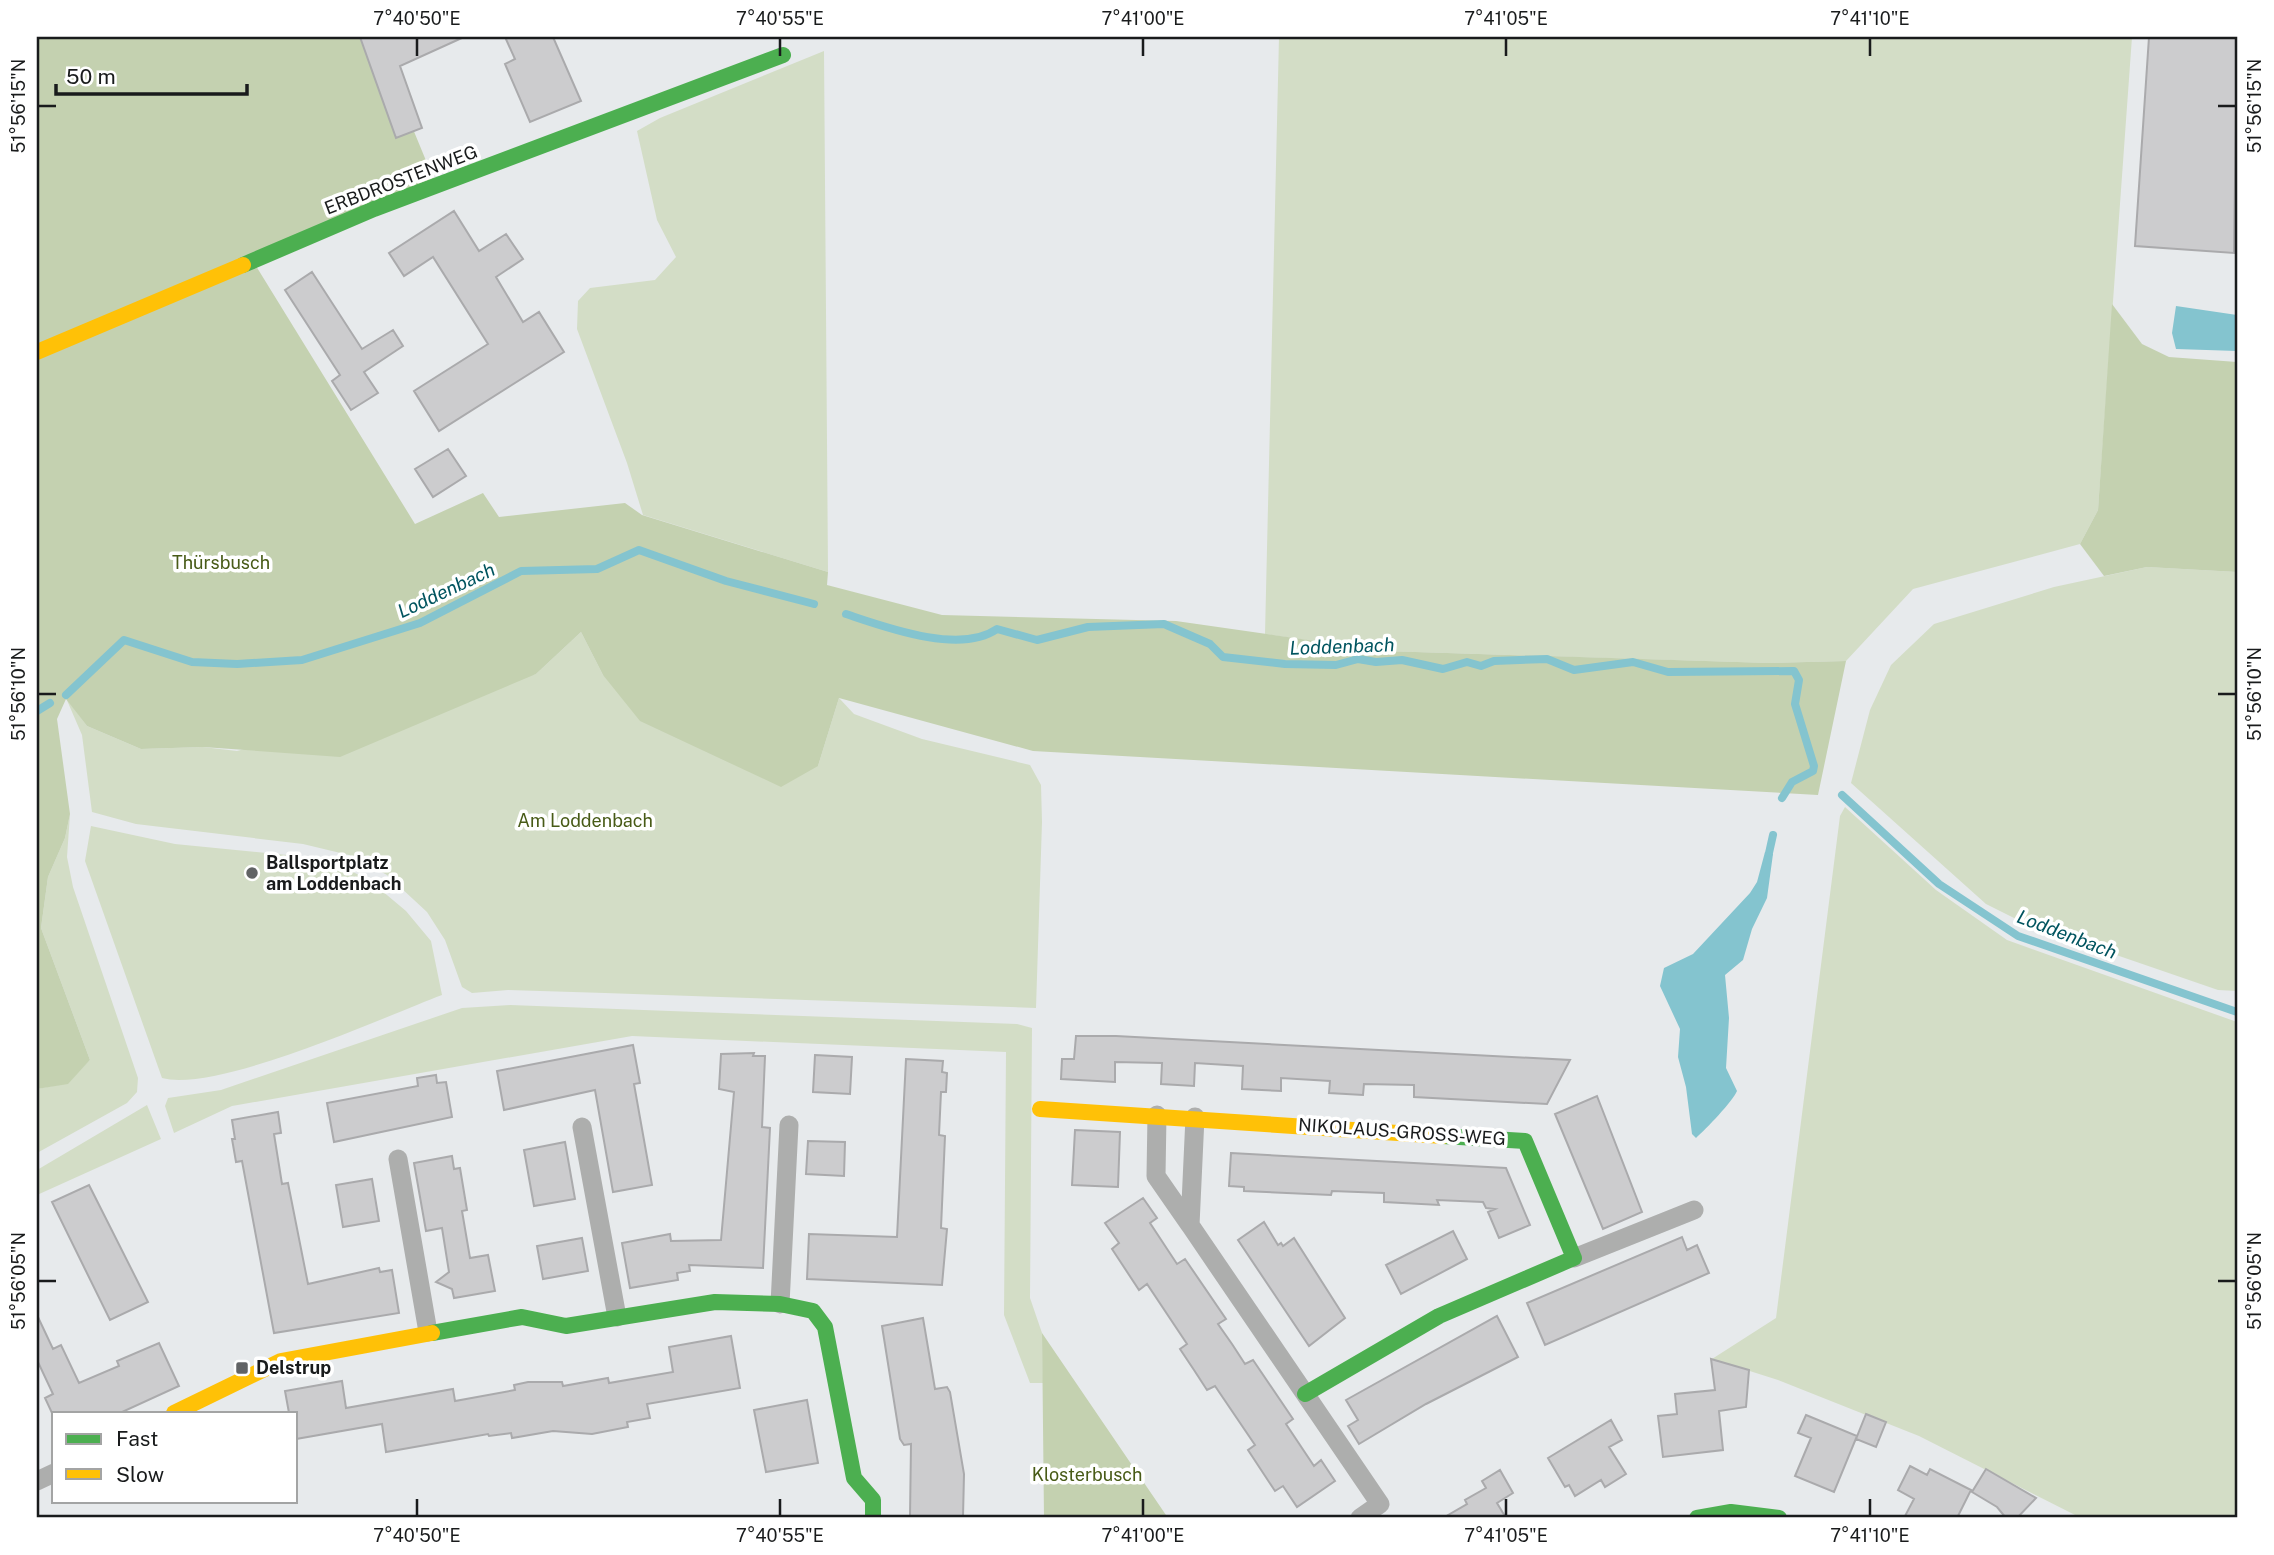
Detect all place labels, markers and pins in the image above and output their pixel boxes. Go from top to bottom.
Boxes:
place label: Ballsportplatz am Loddenbach [266,852,401,894]
marker: Ballsportplatz am Loddenbach [244,865,260,881]
place label: Delstrup [256,1357,331,1378]
marker: Delstrup [234,1360,250,1376]

